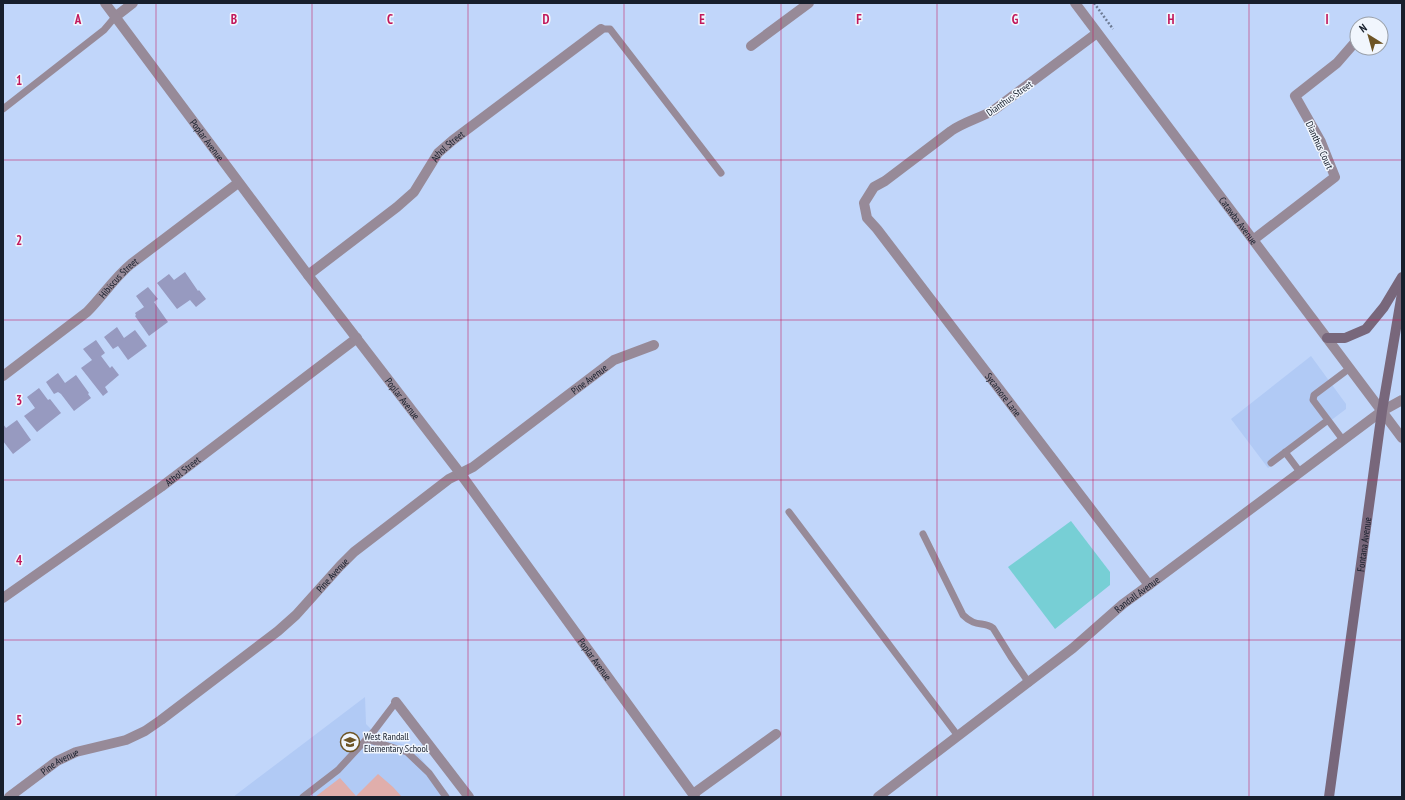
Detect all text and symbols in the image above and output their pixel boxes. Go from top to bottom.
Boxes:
text: A [74,11,82,28]
text: B [231,11,237,28]
text: C [387,11,393,28]
text: D [543,11,550,28]
text: E [699,11,705,28]
text: F [856,11,862,28]
text: G [1012,11,1019,28]
text: H [1168,11,1175,28]
text: I [1325,11,1329,28]
north arrow [1349,16,1389,56]
text: N [1356,21,1370,35]
text: 1 [16,72,22,89]
street label: Dianthus Street [984,78,1035,119]
street label: Poplar Avenue [187,117,227,164]
street label: Dianthus Court [1303,119,1336,172]
street label: Athol Street [428,128,467,164]
street label: Catawba Avenue [1216,194,1260,247]
text: 2 [16,232,22,249]
street label: Hibiscus Street [96,255,141,301]
street label: Pine Avenue [569,361,610,397]
street label: Sycamore Lane [982,370,1024,419]
street label: Poplar Avenue [382,375,422,422]
text: 3 [16,392,22,409]
street label: Athol Street [162,453,203,489]
street label: Fontana Avenue [1354,516,1374,573]
text: 4 [16,552,23,569]
street label: Pine Avenue [313,555,352,595]
street label: Randall Avenue [1112,573,1162,616]
street label: Poplar Avenue [575,636,614,683]
text: 5 [16,712,22,729]
place label: West Randall Elementary School [364,730,429,755]
school or university icon: West Randall Elementary School [339,731,361,753]
street label: Pine Avenue [38,746,80,778]

